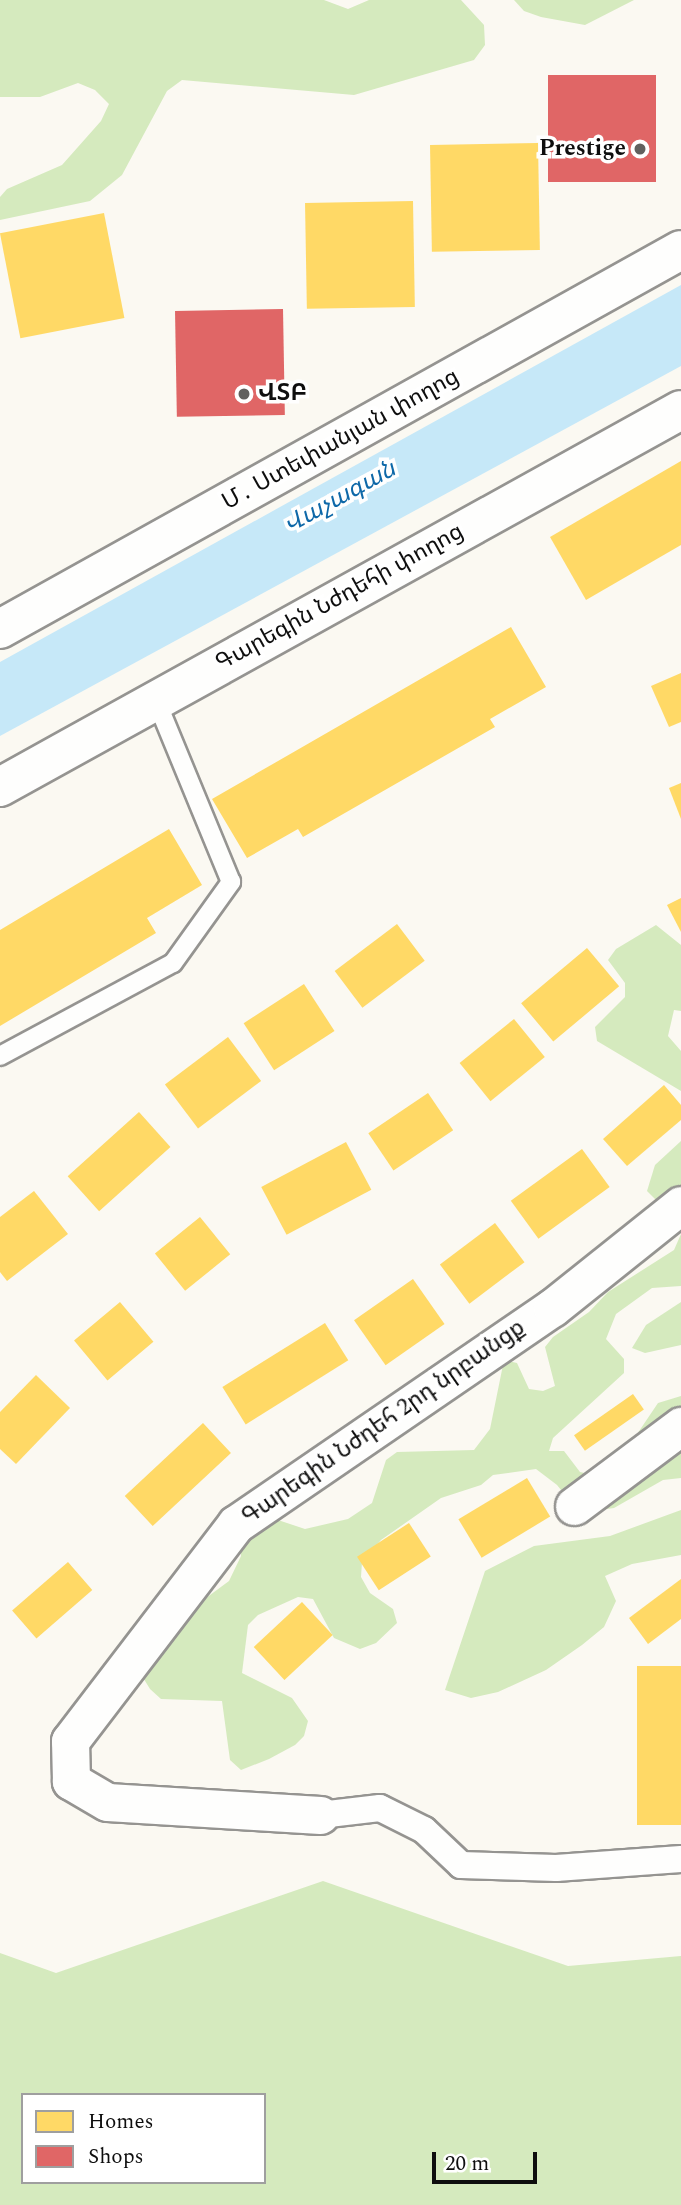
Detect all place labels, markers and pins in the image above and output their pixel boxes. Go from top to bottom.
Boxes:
place label: Prestige [539,135,626,163]
marker: Prestige [632,141,648,157]
place label: ՎՏԲ [258,380,307,408]
marker: ՎՏԲ [236,386,252,402]

